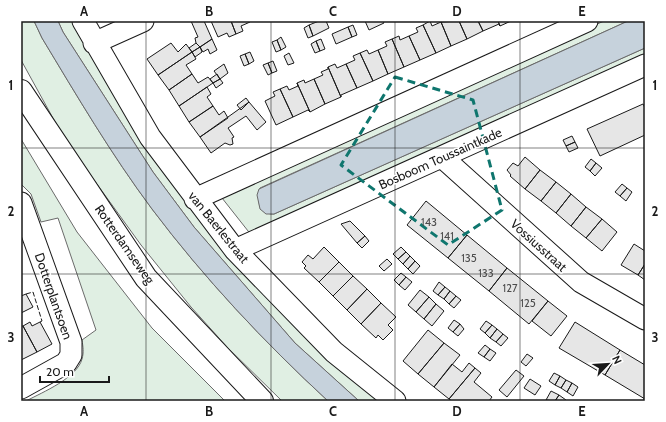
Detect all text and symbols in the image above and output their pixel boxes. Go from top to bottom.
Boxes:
text: A [80,3,89,19]
text: B [205,3,213,19]
text: C [329,3,337,19]
text: D [452,3,462,19]
text: E [578,3,586,19]
text: 1 [9,77,13,93]
text: 1 [653,77,657,93]
street label: Bosboom Toussaintkade [376,123,504,192]
street label: van Baerlestraat [185,188,253,267]
street label: Rotterdamseweg [92,201,159,287]
text: 2 [8,203,15,219]
text: 2 [652,203,659,219]
house number: 143 [421,215,437,229]
street label: Vossiusstraat [507,215,571,275]
house number: 141 [440,229,454,243]
street label: Dotterplantsoen [32,251,76,341]
house number: 135 [461,251,477,265]
house number: 133 [478,266,494,280]
house number: 127 [503,281,518,295]
house number: 125 [520,296,536,310]
text: 3 [7,329,15,345]
text: 3 [651,329,659,345]
north arrow [588,344,628,384]
text: N [609,353,625,366]
scale bar [40,358,109,384]
text: 20 m [46,364,74,379]
text: A [80,403,89,419]
text: B [205,403,213,419]
text: C [329,403,337,419]
text: D [452,403,462,419]
text: E [578,403,586,419]

